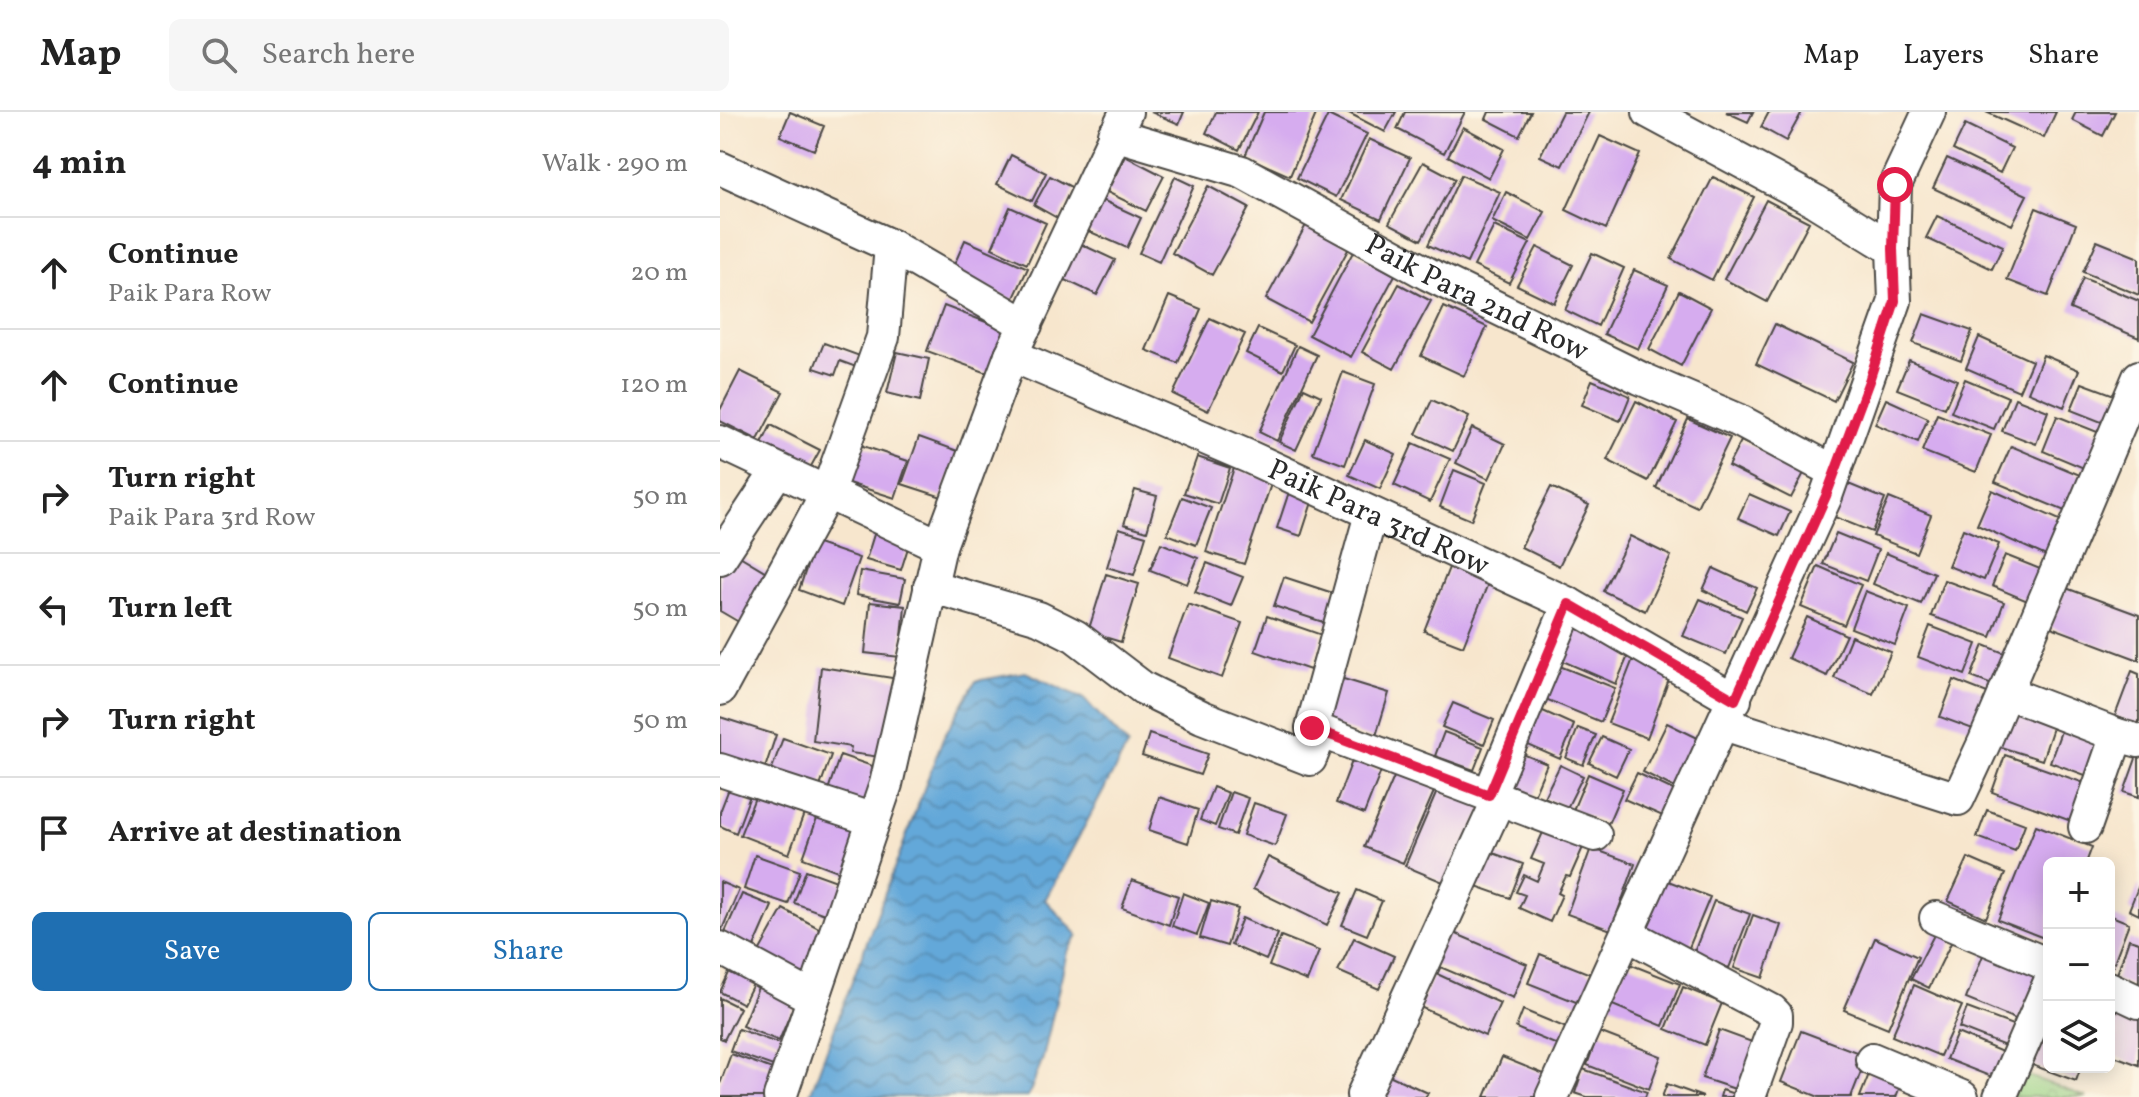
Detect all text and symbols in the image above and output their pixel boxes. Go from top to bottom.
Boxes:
search box [169,19,729,91]
text: Map [40,29,121,82]
icon: search [197,33,241,77]
text: Search here [261,34,415,76]
text: Map [1803,36,1859,75]
text: Layers [1903,36,1984,75]
text: Share [2028,36,2099,75]
text: 4 min [32,141,127,188]
text: Walk · 290 m [542,146,688,182]
route start [1877,167,1913,203]
street label: Paik Para 2nd Row [1357,224,1595,373]
text: Continue [108,234,239,276]
icon: ahead [32,251,76,295]
text: 20 m [630,255,688,291]
text: Paik Para Row [108,276,271,312]
icon: ahead [32,363,76,407]
text: Continue [108,364,239,406]
text: 120 m [620,367,688,403]
street label: Paik Para 3rd Row [1261,449,1496,588]
text: Turn right [108,458,256,500]
icon: right [32,475,76,519]
text: 50 m [632,479,688,515]
text: Paik Para 3rd Row [108,500,315,536]
icon: left [32,587,76,631]
text: Turn left [108,588,232,630]
text: 50 m [632,591,688,627]
icon: right [32,699,76,743]
text: Turn right [108,700,256,742]
text: 50 m [632,703,688,739]
route end [1294,710,1330,746]
icon: arrive [32,811,76,855]
text: Arrive at destination [108,812,402,854]
map controls [2043,857,2115,1073]
button: + [2043,857,2115,929]
button: Save [32,912,352,991]
button: Share [368,912,688,991]
button: − [2043,929,2115,1001]
button: layers [2043,1001,2115,1073]

